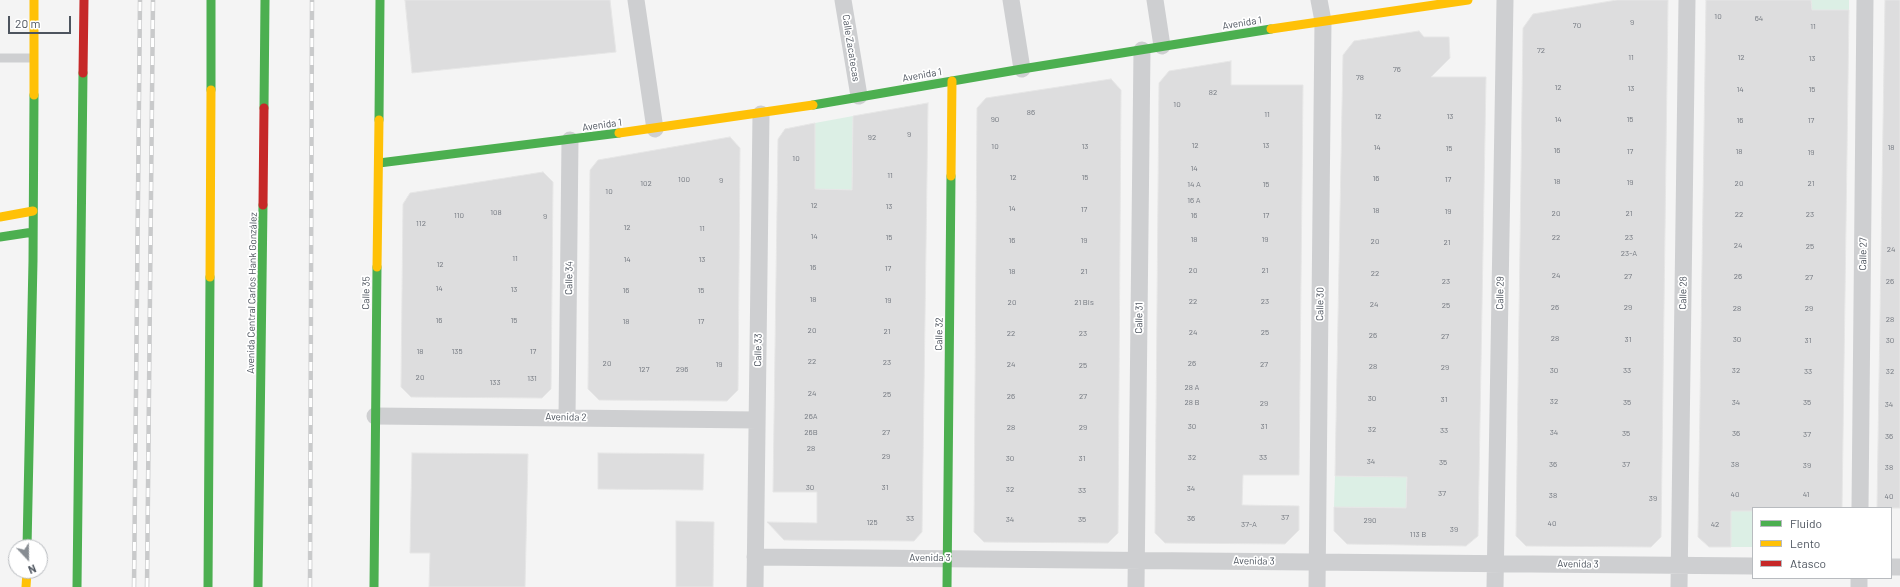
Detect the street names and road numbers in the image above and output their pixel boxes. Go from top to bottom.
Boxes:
street label: Calle Zacatecas [840,14,862,82]
street label: Avenida 1 [1221,14,1263,32]
street label: Avenida 1 [901,66,943,84]
street label: Avenida 1 [582,116,622,134]
street label: Avenida Central Carlos Hank González [245,212,259,374]
street label: Calle 27 [1857,237,1869,271]
street label: Calle 34 [563,261,575,295]
street label: Calle 35 [360,276,372,310]
street label: Calle 29 [1494,276,1506,310]
street label: Calle 28 [1677,276,1689,310]
street label: Calle 30 [1314,287,1326,321]
street label: Calle 31 [1133,302,1145,334]
street label: Calle 32 [933,317,945,351]
street label: Calle 33 [752,333,764,367]
street label: Avenida 2 [545,411,587,423]
street label: Avenida 3 [909,552,951,564]
street label: Avenida 3 [1233,555,1275,567]
street label: Avenida 3 [1557,558,1599,570]

